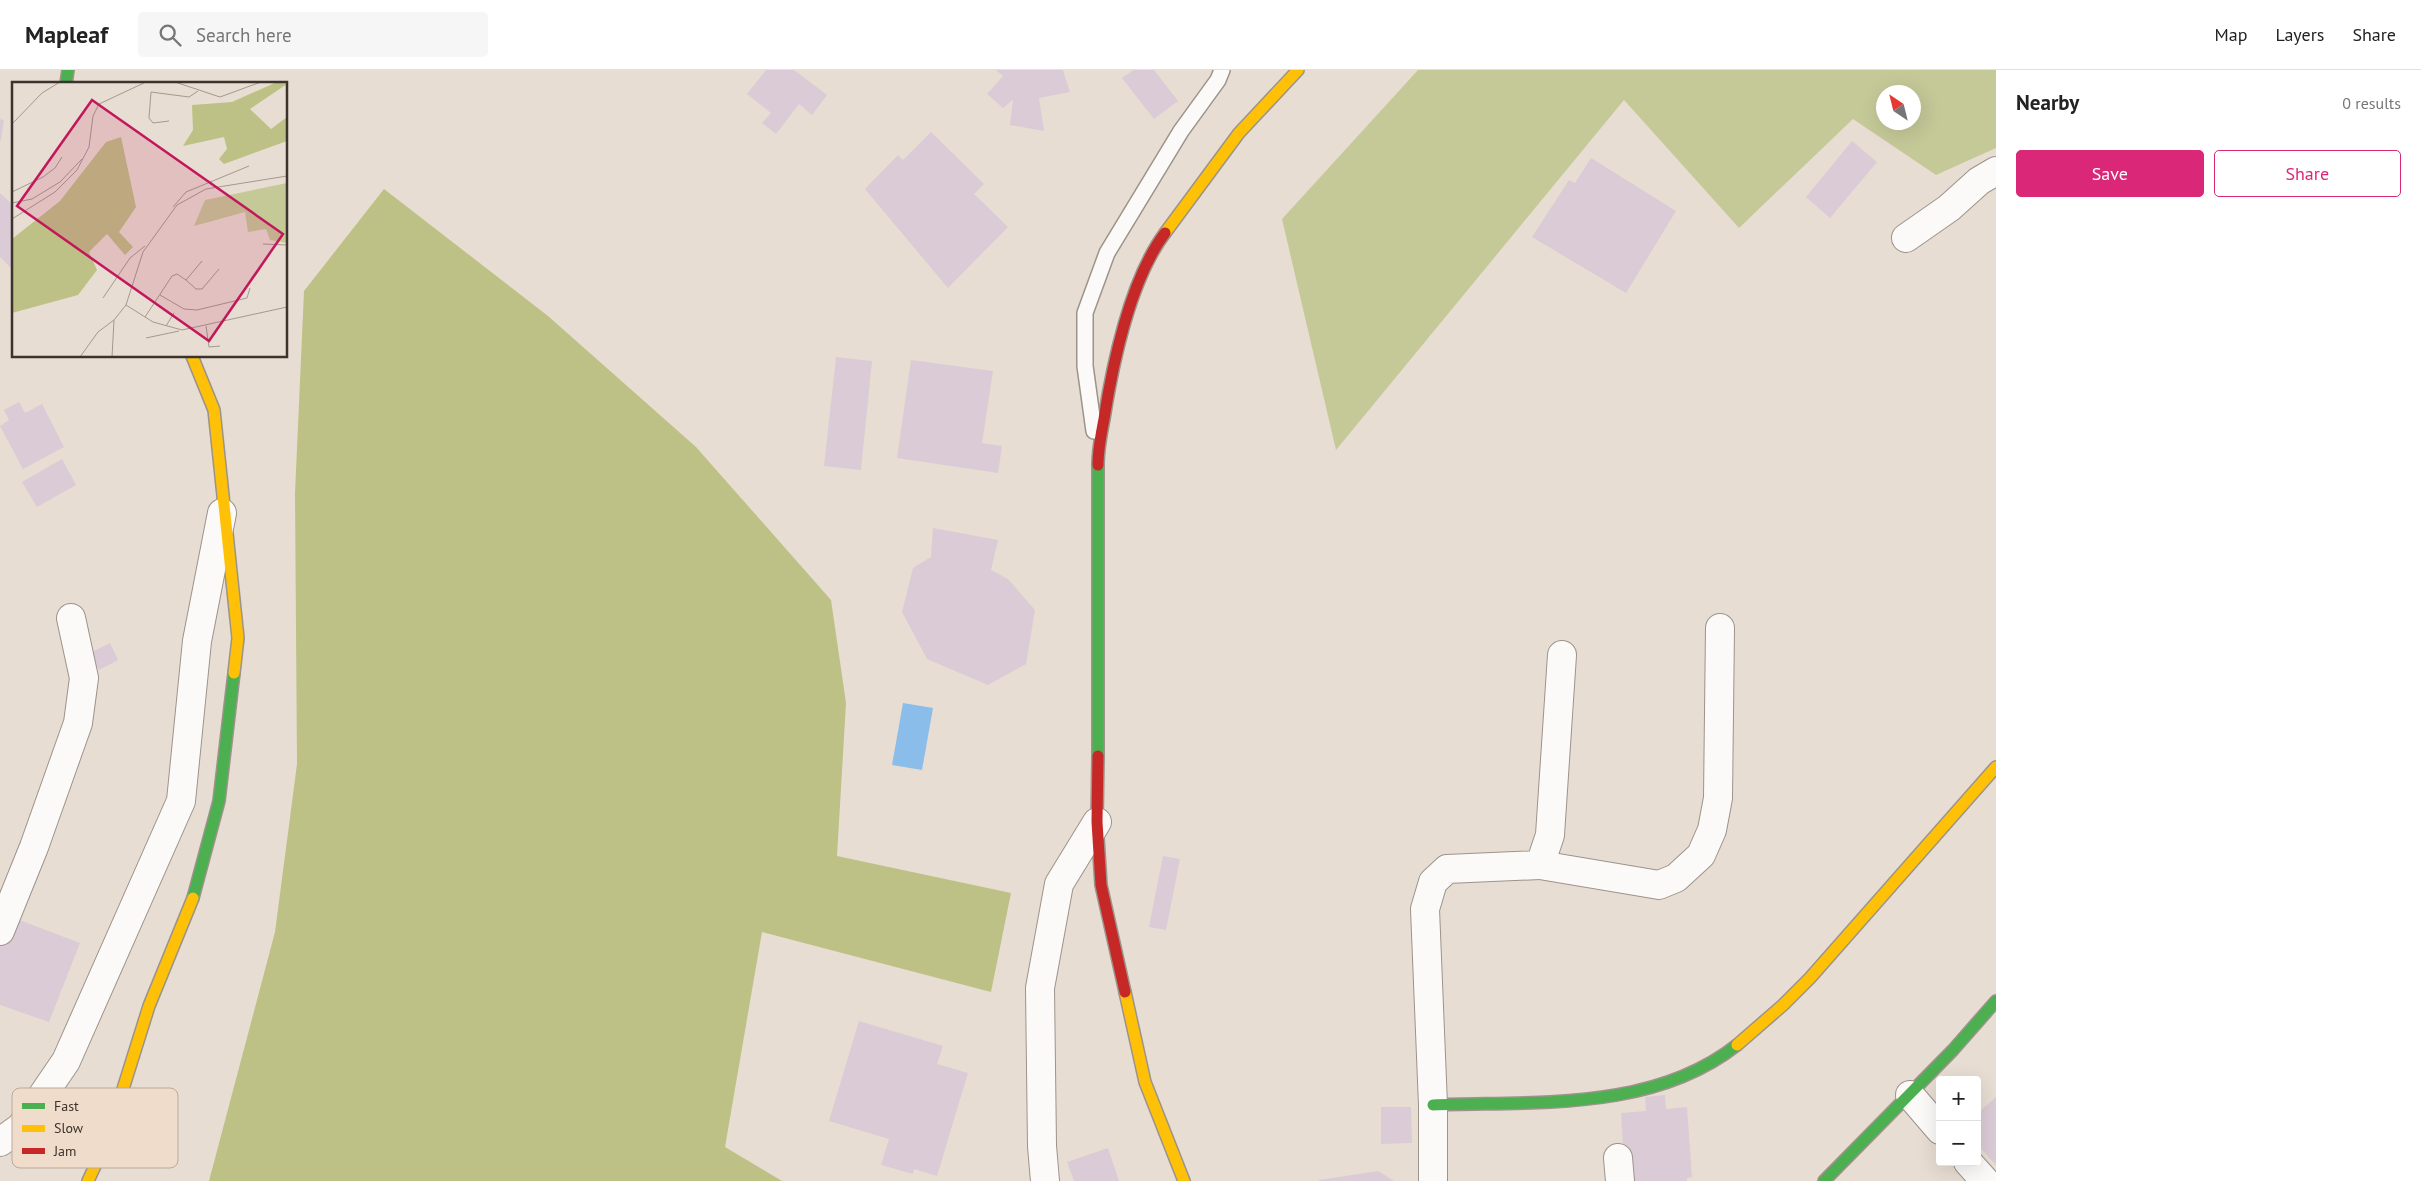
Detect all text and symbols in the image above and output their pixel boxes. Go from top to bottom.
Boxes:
search box [138,12,488,57]
text: Mapleaf [25,19,108,50]
icon: search [156,21,184,49]
text: Search here [196,23,292,47]
text: Map [2215,23,2247,46]
text: Layers [2275,23,2324,46]
text: Share [2352,23,2396,46]
inset map [12,82,288,358]
north arrow [1876,85,1921,130]
text: Nearby [2016,89,2079,116]
text: 0 results [2342,93,2401,113]
button: Save [2016,150,2204,197]
button: Share [2214,150,2401,197]
map controls [1936,1076,1981,1166]
button: + [1936,1076,1981,1121]
legend [12,1088,178,1168]
text: Fast [54,1097,79,1115]
text: Slow [54,1119,84,1137]
button: − [1936,1121,1981,1166]
text: Jam [53,1142,76,1160]

